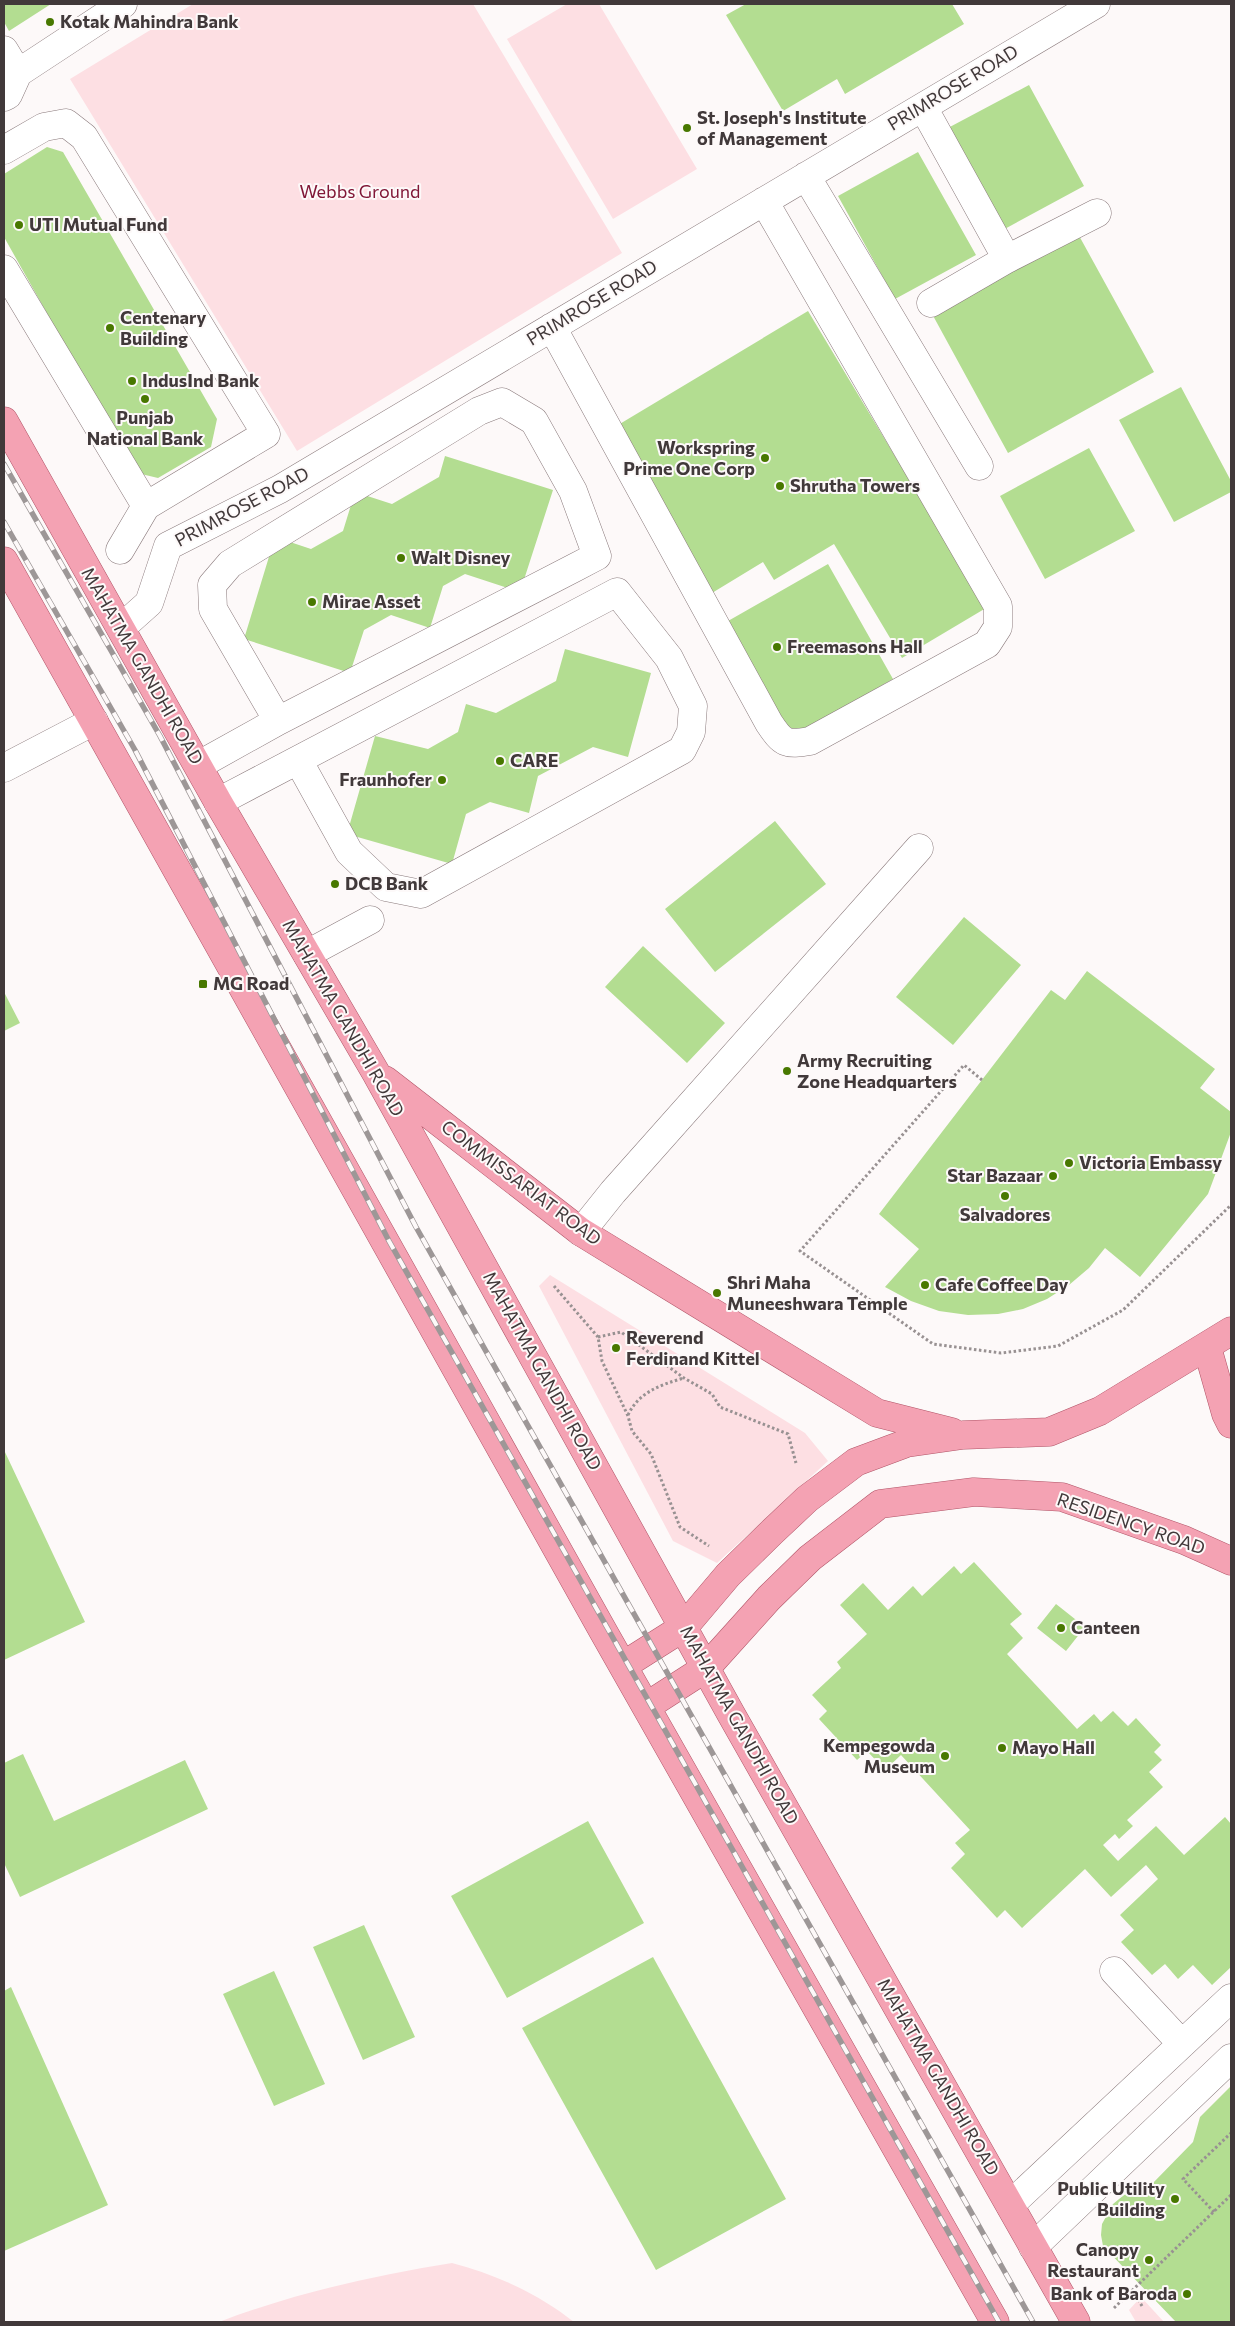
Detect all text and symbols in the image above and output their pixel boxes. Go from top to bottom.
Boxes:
place label: Kotak Mahindra Bank [60,10,239,32]
marker: Kotak Mahindra Bank [44,16,56,28]
street label: PRIMROSE ROAD [883,39,1022,135]
place label: St. Joseph's Institute of Management [697,106,866,149]
marker: St. Joseph's Institute of Management [681,122,693,134]
park label: Webbs Ground [300,180,420,202]
place label: UTI Mutual Fund [29,213,168,235]
marker: UTI Mutual Fund [13,219,25,231]
street label: PRIMROSE ROAD [522,254,661,350]
place label: Centenary Building [120,306,207,349]
marker: Centenary Building [104,322,116,334]
place label: IndusInd Bank [142,369,260,391]
marker: IndusInd Bank [126,375,138,387]
marker: Punjab National Bank [139,393,151,405]
place label: Punjab National Bank [87,406,204,449]
place label: Workspring Prime One Corp [623,436,755,479]
marker: Workspring Prime One Corp [759,452,771,464]
street label: PRIMROSE ROAD [171,462,312,551]
place label: Shrutha Towers [790,474,920,496]
marker: Shrutha Towers [774,480,786,492]
place label: Walt Disney [411,546,510,568]
marker: Walt Disney [395,552,407,564]
street label: MAHATMA GANDHI ROAD [77,563,208,768]
place label: Mirae Asset [322,590,421,612]
marker: Mirae Asset [306,596,318,608]
place label: Freemasons Hall [787,635,923,657]
marker: Freemasons Hall [771,641,783,653]
place label: CARE [510,749,558,771]
marker: CARE [494,755,506,767]
place label: Fraunhofer [339,768,433,790]
marker: Fraunhofer [436,774,448,786]
place label: DCB Bank [345,872,429,894]
marker: DCB Bank [329,878,341,890]
street label: MAHATMA GANDHI ROAD [278,915,409,1120]
place label: MG Road [213,972,289,994]
marker: MG Road [197,978,209,990]
place label: Army Recruiting Zone Headquarters [797,1049,957,1092]
marker: Army Recruiting Zone Headquarters [781,1065,793,1077]
street label: COMMISSARIAT ROAD [437,1115,606,1249]
place label: Victoria Embassy [1079,1151,1222,1173]
marker: Victoria Embassy [1063,1157,1075,1169]
place label: Star Bazaar [947,1164,1044,1186]
marker: Star Bazaar [1047,1170,1059,1182]
marker: Salvadores [999,1190,1011,1202]
place label: Salvadores [960,1203,1050,1225]
street label: MAHATMA GANDHI ROAD [479,1267,607,1474]
place label: Shri Maha Muneeshwara Temple [727,1271,907,1314]
place label: Cafe Coffee Day [935,1273,1069,1295]
marker: Cafe Coffee Day [919,1279,931,1291]
marker: Shri Maha Muneeshwara Temple [711,1287,723,1299]
place label: Reverend Ferdinand Kittel [626,1326,760,1369]
marker: Reverend Ferdinand Kittel [610,1342,622,1354]
street label: RESIDENCY ROAD [1054,1487,1208,1559]
place label: Canteen [1071,1616,1140,1638]
street label: MAHATMA GANDHI ROAD [676,1621,804,1828]
marker: Canteen [1055,1622,1067,1634]
place label: Kempegowda Museum [823,1734,935,1777]
place label: Mayo Hall [1012,1736,1095,1758]
marker: Mayo Hall [996,1742,1008,1754]
marker: Kempegowda Museum [939,1750,951,1762]
street label: MAHATMA GANDHI ROAD [873,1974,1004,2179]
place label: Public Utility Building [1057,2177,1165,2220]
marker: Public Utility Building [1169,2193,1181,2205]
place label: Canopy Restaurant [1047,2238,1139,2281]
marker: Canopy Restaurant [1143,2254,1155,2266]
place label: Bank of Baroda [1051,2282,1177,2304]
marker: Bank of Baroda [1181,2288,1193,2300]

